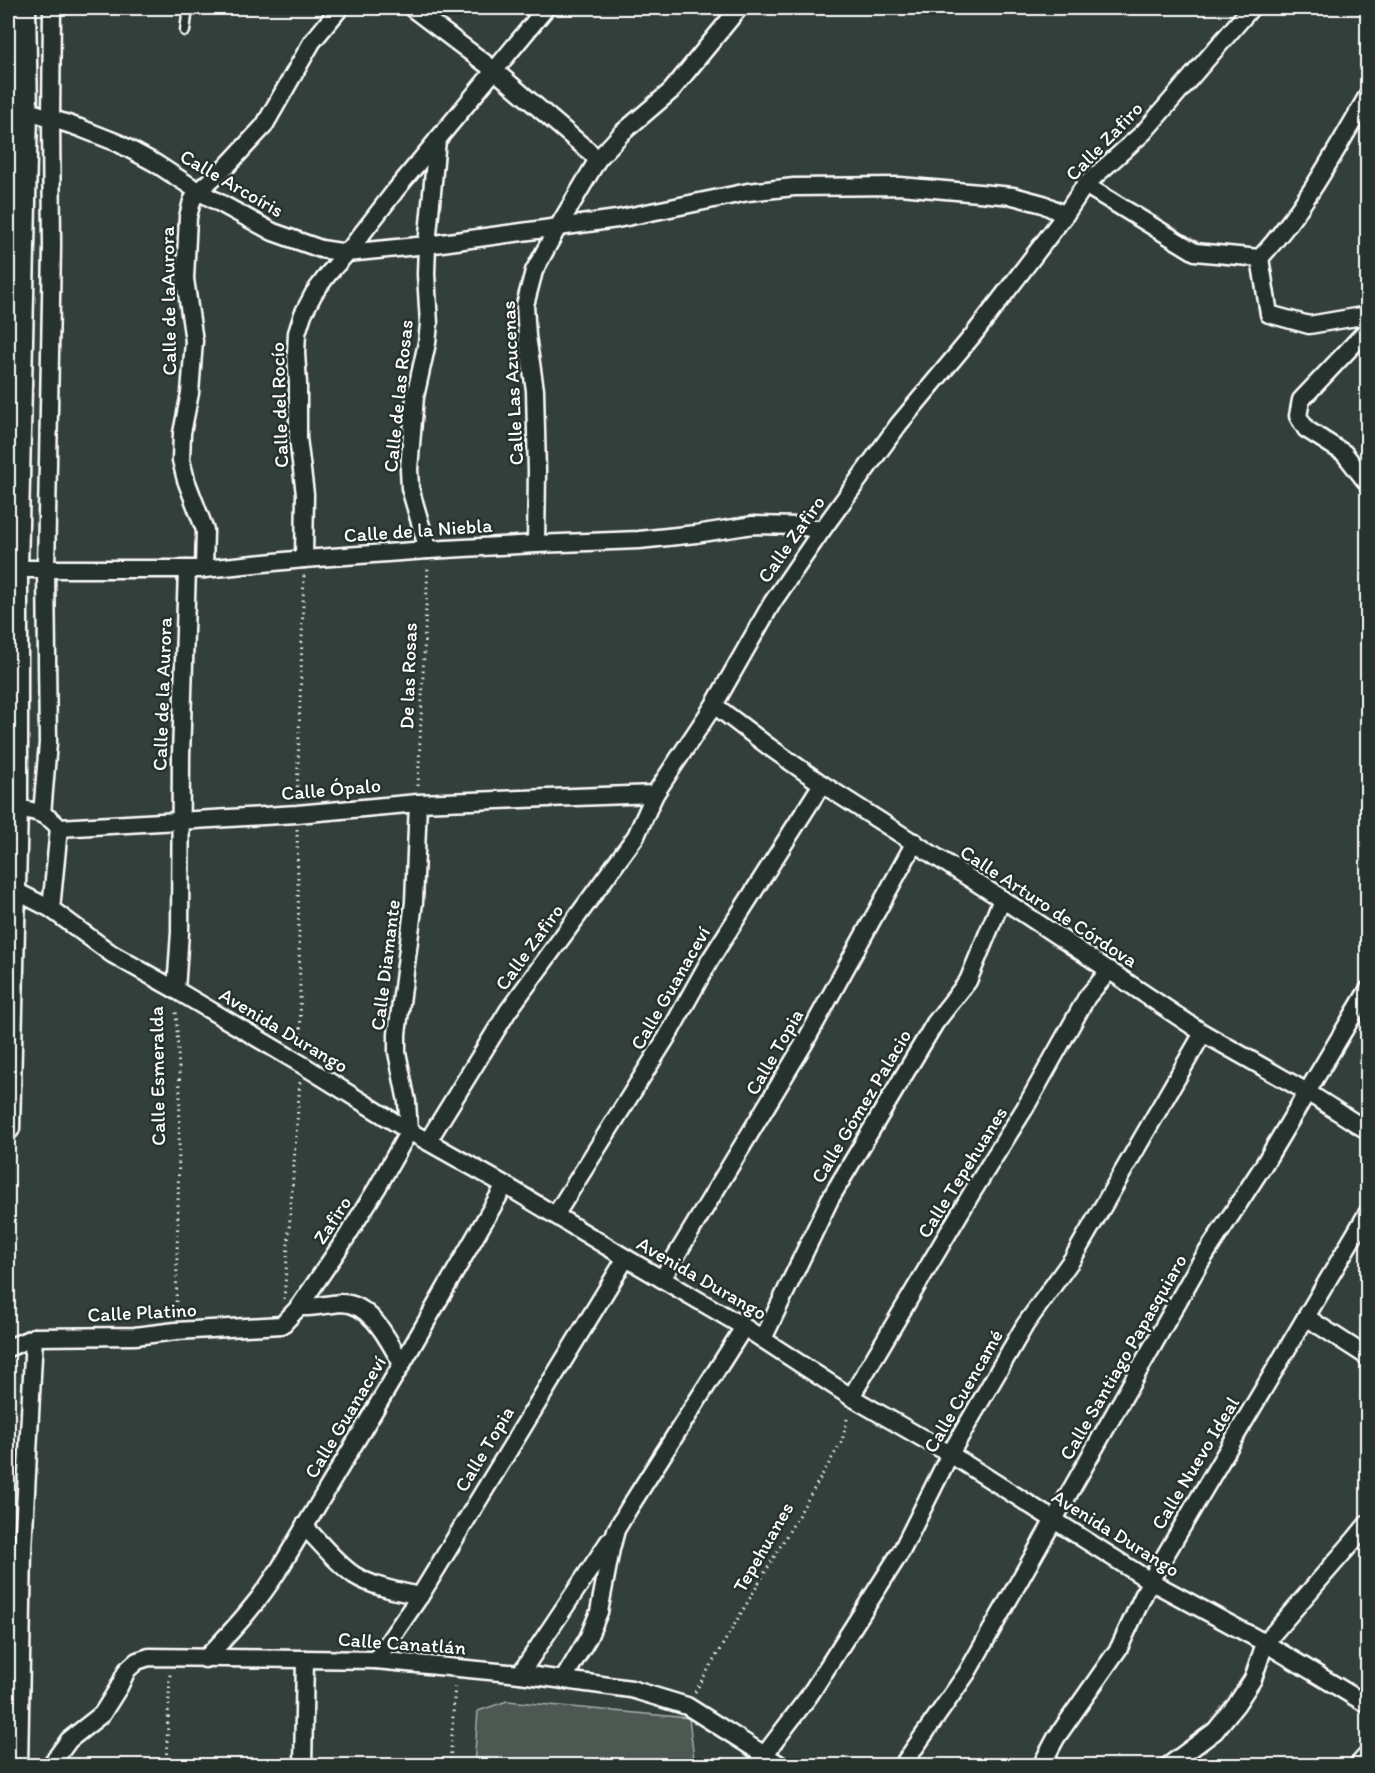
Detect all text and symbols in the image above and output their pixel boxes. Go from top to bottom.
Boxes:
street label: Calle Zafiro [1060,96,1148,186]
street label: Calle Arcoíris [176,144,288,222]
street label: Calle de laAurora [155,225,181,376]
street label: Calle Las Azucenas [496,300,528,466]
street label: Calle de las Rosas [378,318,418,474]
street label: Calle del Rocío [265,342,293,468]
street label: Calle Zafiro [752,491,830,587]
street label: Calle de la Niebla [343,513,494,547]
street label: Calle de la Aurora [147,616,177,771]
street label: De las Rosas [394,622,422,730]
street label: Calle Ópalo [280,773,382,805]
street label: Calle Arturo de Córdova [956,840,1143,973]
street label: Calle Diamante [365,898,405,1032]
street label: Calle Zafiro [490,899,568,995]
street label: Calle Guanaceví [625,922,715,1054]
street label: Avenida Durango [215,982,353,1078]
street label: Calle Topia [740,1005,808,1099]
street label: Calle Esmeralda [144,1006,170,1146]
street label: Calle Gómez Palacio [806,1025,916,1187]
street label: Calle Tepehuanes [912,1102,1012,1242]
street label: Zafiro [308,1191,356,1249]
street label: Avenida Durango [633,1231,771,1325]
street label: Calle Santiago Papasquiaro [1054,1250,1192,1464]
street label: Calle Platino [87,1297,197,1327]
street label: Calle Cuencamé [918,1325,1008,1457]
street label: Calle Guanaceví [299,1351,391,1483]
street label: Calle Nuevo Ideal [1146,1392,1244,1534]
street label: Calle Topia [449,1402,519,1496]
street label: Avenida Durango [1048,1484,1184,1582]
street label: Tepehuanes [728,1497,799,1596]
street label: Calle Canatlán [337,1627,467,1659]

